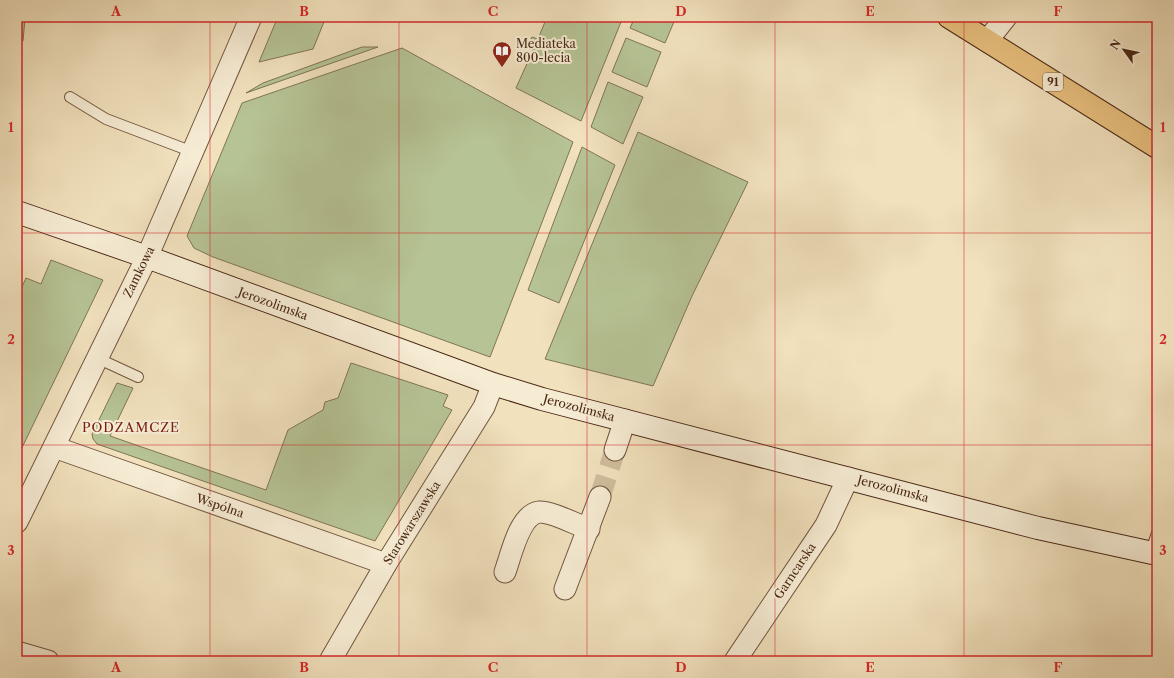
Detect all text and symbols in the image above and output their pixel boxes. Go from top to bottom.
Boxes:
text: A [110,3,122,19]
text: B [299,3,309,19]
text: C [488,3,498,19]
text: D [675,3,687,19]
text: E [865,3,875,19]
text: F [1054,3,1063,19]
north arrow [1104,30,1144,70]
place label: Mediateka 800-lecia [516,36,577,65]
text: N [1107,36,1124,52]
library icon: Mediateka 800-lecia [491,40,513,68]
road number: 91 [1043,73,1063,91]
text: 1 [8,119,14,135]
text: 1 [1160,119,1166,135]
street label: Zamkowa [120,243,158,300]
street label: Jerozolimska [234,283,311,323]
text: 2 [7,331,15,347]
text: 2 [1159,331,1167,347]
street label: Jerozolimska [540,390,617,424]
district label: PODZAMCZE [82,419,180,435]
street label: Jerozolimska [854,471,931,505]
street label: Starowarszawska [380,477,444,567]
street label: Wspólna [193,490,247,521]
street label: Garncarska [770,539,819,602]
text: 3 [7,542,15,558]
text: 3 [1159,542,1167,558]
text: A [110,659,122,675]
text: B [299,659,309,675]
text: C [488,659,498,675]
text: D [675,659,687,675]
text: E [865,659,875,675]
text: F [1054,659,1063,675]

